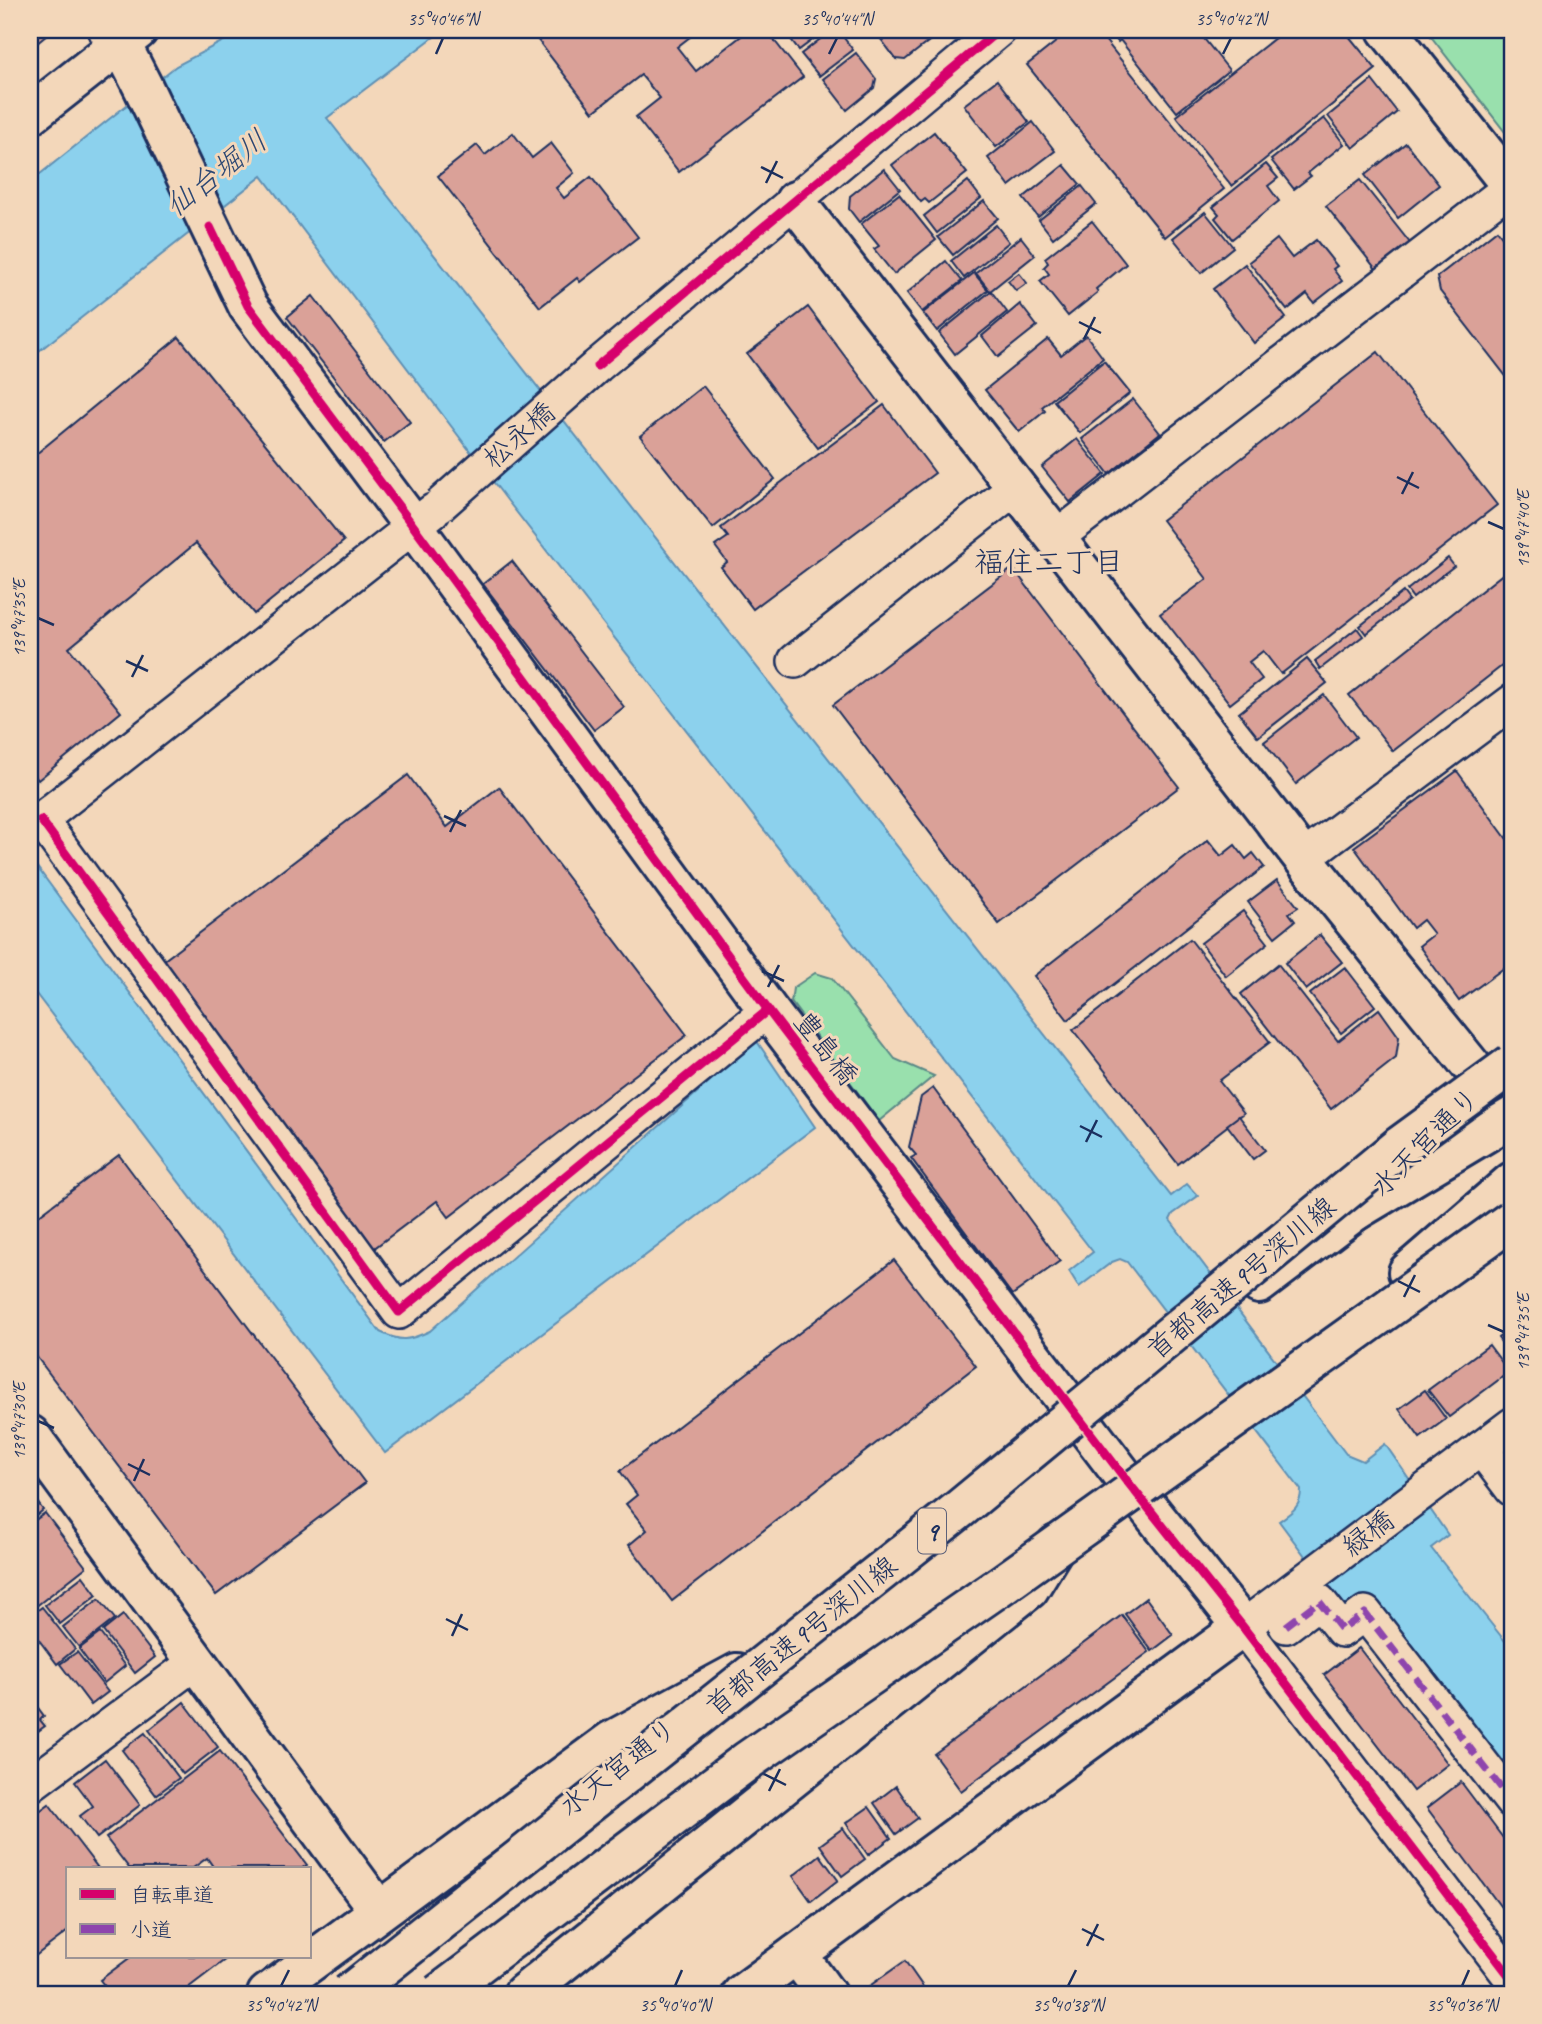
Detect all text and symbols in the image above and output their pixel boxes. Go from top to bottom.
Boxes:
text: 35°40'46"N [408,8,482,30]
text: 35°40'44"N [802,8,876,30]
text: 35°40'42"N [1196,8,1270,30]
water label: 仙台堀川 [157,121,275,225]
street label: 松永橋 [476,394,562,476]
text: 139°47'40"E [1512,488,1534,568]
district label: 福住二丁目 [974,543,1124,581]
text: 139°47'35"E [8,577,30,657]
street label: 豊島橋 [786,1004,866,1092]
street label: 水天宮通り [1363,1080,1487,1204]
street label: 首都高速9号深川線 [1139,1189,1343,1367]
text: 139°47'35"E [1512,1291,1534,1371]
text: 139°47'30"E [8,1380,30,1460]
street label: 緑橋 [1335,1502,1401,1564]
road number: 9 [918,1508,946,1554]
street label: 首都高速9号深川線 [698,1548,904,1724]
street label: 水天宮通り [552,1710,684,1824]
legend [66,1867,312,1958]
text: 自転車道 [130,1882,214,1908]
text: 小道 [130,1917,172,1943]
text: 35°40'42"N [246,1994,320,2016]
text: 35°40'40"N [640,1994,714,2016]
text: 35°40'38"N [1033,1994,1107,2016]
text: 35°40'36"N [1427,1994,1501,2016]

